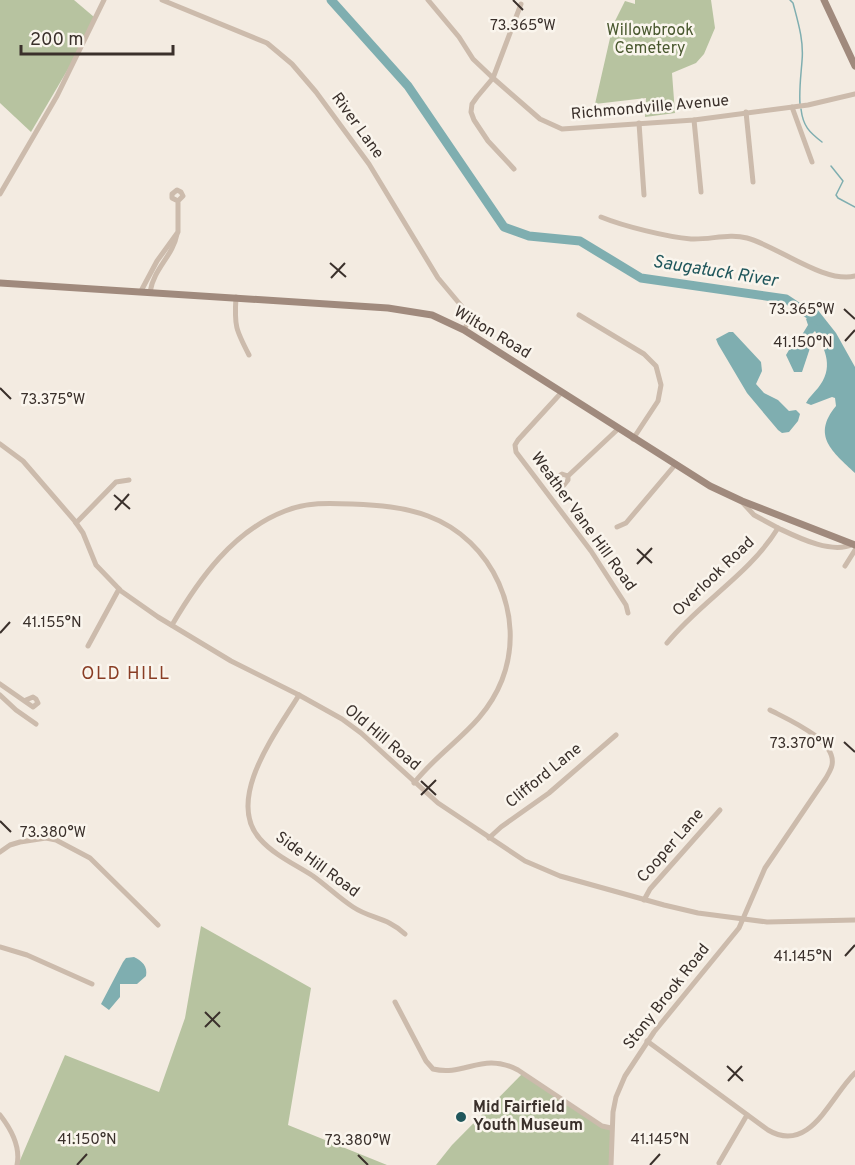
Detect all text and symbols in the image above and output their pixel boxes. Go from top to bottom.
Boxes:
text: 73.365°W [490,17,556,36]
scale bar [21,18,172,56]
park label: Willowbrook Cemetery [606,21,694,59]
text: 200 m [30,29,83,52]
street label: River Lane [326,89,388,163]
street label: Richmondville Avenue [570,91,730,125]
water label: Saugatuck River [651,251,781,294]
text: 73.365°W [769,301,835,320]
street label: Wilton Road [450,302,534,364]
text: 41.150°N [773,334,833,353]
text: 73.375°W [21,391,85,410]
street label: Weather Vane Hill Road [526,449,640,595]
street label: Overlook Road [669,533,759,621]
text: 41.155°N [22,614,82,633]
district label: OLD HILL [81,663,171,686]
street label: Old Hill Road [340,700,424,776]
text: 73.370°W [770,735,834,754]
street label: Clifford Lane [502,739,586,813]
street label: Cooper Lane [633,805,709,887]
text: 73.380°W [20,824,86,843]
street label: Side Hill Road [271,828,363,902]
street label: Stony Brook Road [619,940,715,1054]
text: 41.145°N [774,948,832,967]
place label: Mid Fairfield Youth Museum [473,1098,583,1136]
marker: Mid Fairfield Youth Museum [454,1110,468,1124]
text: 41.150°N [57,1131,117,1150]
text: 41.145°N [631,1131,689,1150]
text: 73.380°W [325,1132,391,1151]

